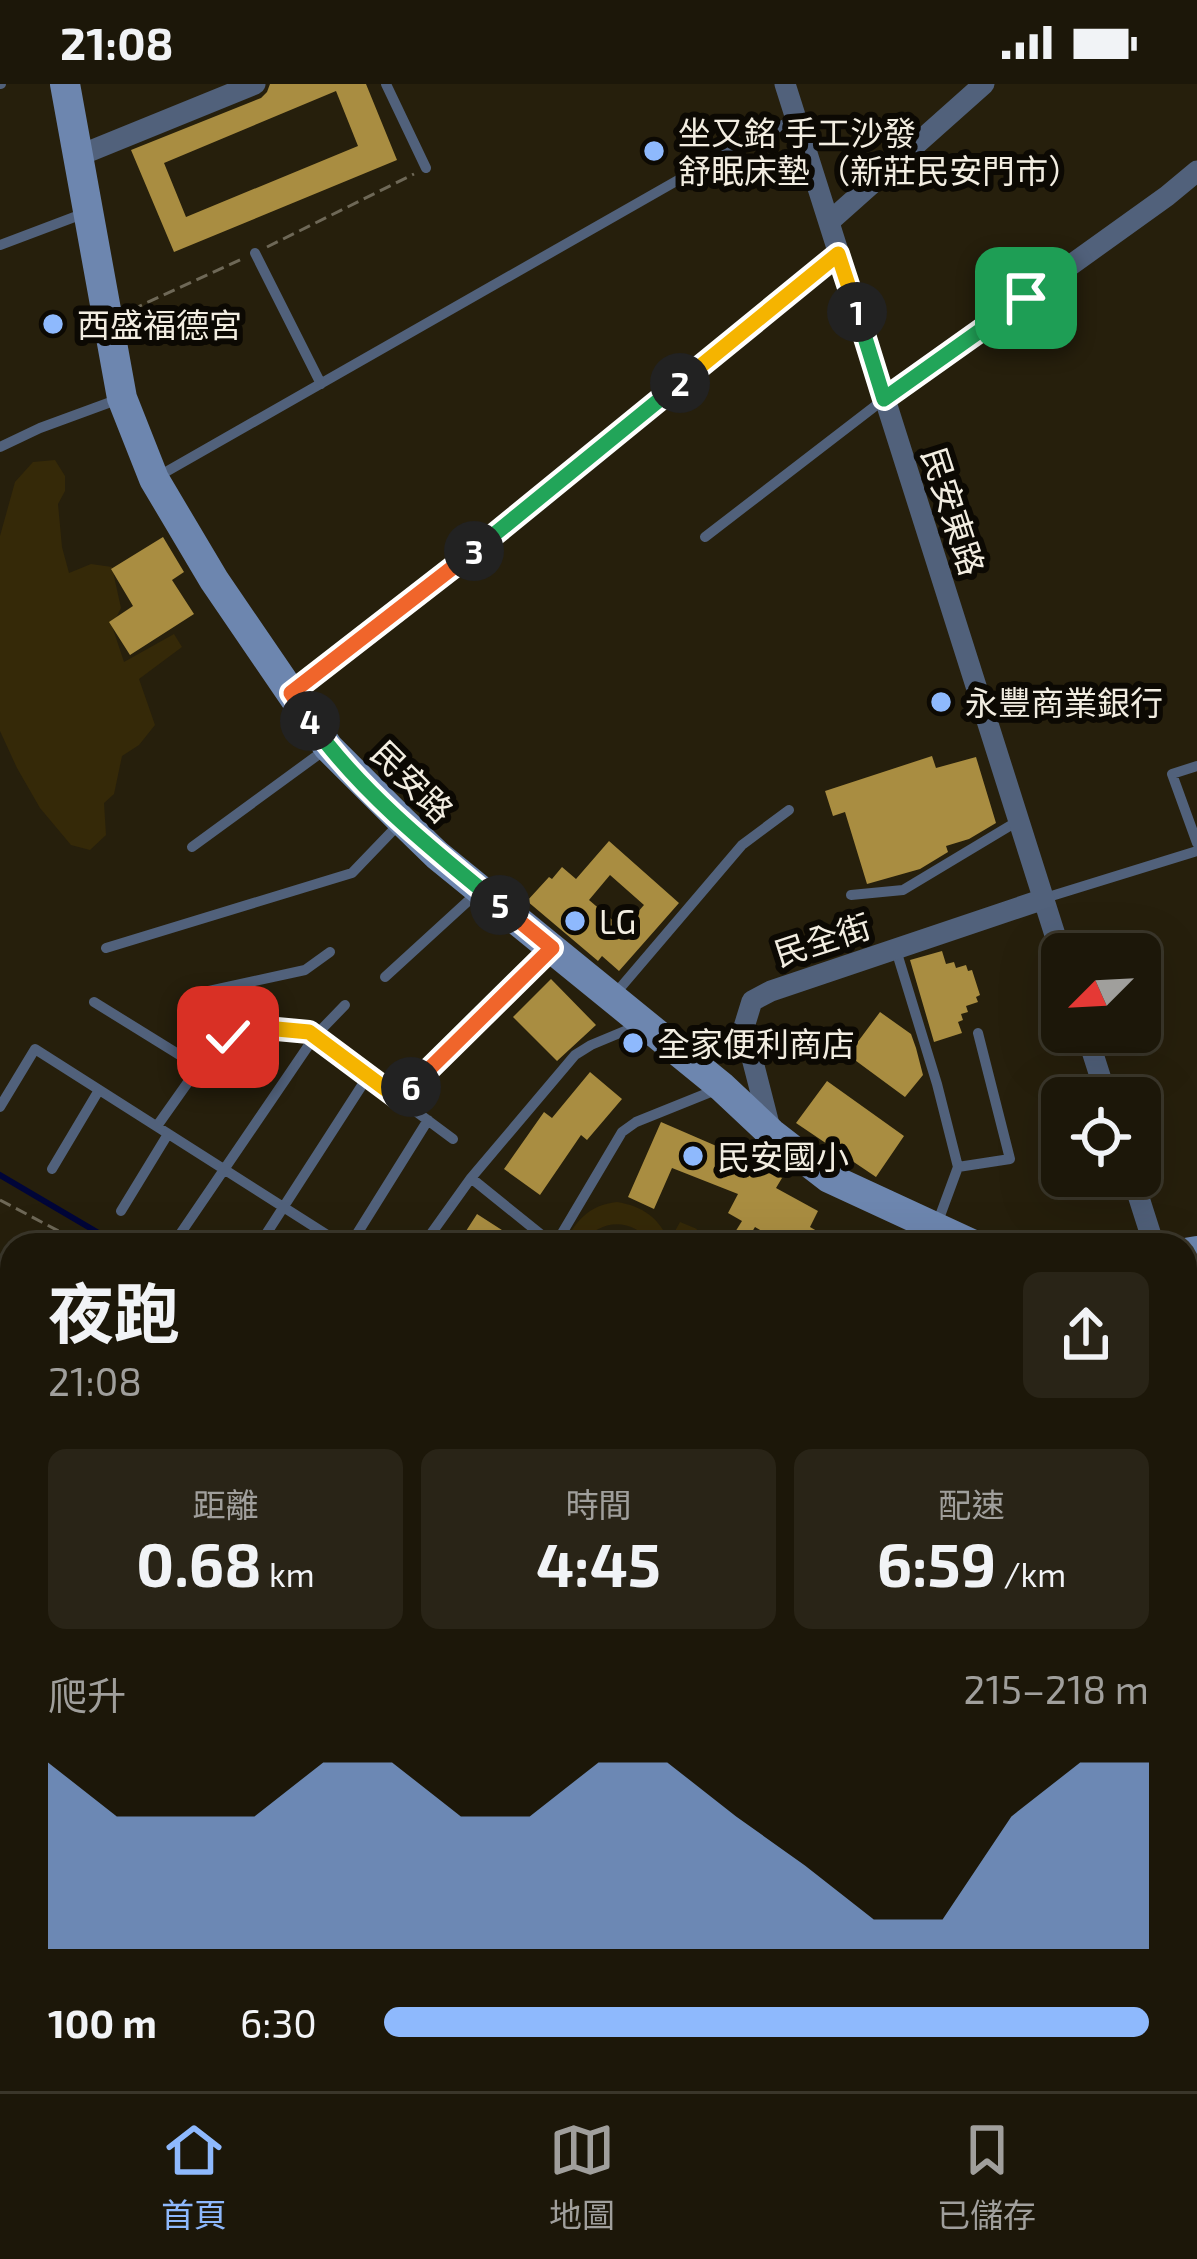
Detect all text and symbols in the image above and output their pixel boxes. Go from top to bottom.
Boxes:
text: 21:08 [60,15,174,69]
place label: 坐又銘 手工沙發 舒眠床墊 （新莊民安門市） [678,112,1081,190]
marker: 坐又銘 手工沙發 舒眠床墊 （新莊民安門市） [641,138,667,164]
pin [975,247,1077,349]
icon: arrive [993,265,1059,331]
pin: 1 [827,282,887,342]
text: 1 [850,292,864,332]
place label: 西盛福德宮 [77,304,242,344]
marker: 西盛福德宮 [40,311,66,337]
pin: 2 [650,353,710,413]
text: 2 [670,363,690,403]
street label: 民安東路 [915,442,993,580]
pin: 3 [444,521,504,581]
text: 3 [465,531,483,571]
place label: 永豐商業銀行 [965,682,1163,722]
marker: 永豐商業銀行 [928,689,954,715]
pin: 4 [280,691,340,751]
text: 4 [299,701,321,741]
street label: 民安路 [364,732,462,830]
pin: 5 [470,875,530,935]
text: 5 [491,885,509,925]
place label: LG [599,901,636,941]
street label: 民全街 [769,905,875,973]
marker: LG [562,908,588,934]
north arrow [1041,933,1161,1053]
map controls [1041,933,1161,1197]
pin [177,986,279,1088]
icon: check [195,1004,261,1070]
place label: 全家便利商店 [657,1023,855,1063]
marker: 全家便利商店 [620,1030,646,1056]
pin: 6 [381,1057,441,1117]
text: 6 [401,1067,421,1107]
button: locate [1041,1077,1161,1197]
place label: 民安國小 [717,1136,849,1176]
marker: 民安國小 [680,1143,706,1169]
text: 夜跑 [48,1272,180,1351]
button: share [1023,1272,1149,1398]
text: 21:08 [48,1357,142,1404]
text: 距離 [193,1484,259,1524]
text: 時間 [566,1484,632,1524]
text: 配速 [939,1484,1005,1524]
text: 0.68 [136,1527,262,1599]
text: 4:45 [536,1527,661,1599]
text: 6:59 [877,1527,996,1599]
text: km [262,1554,315,1594]
text: /km [996,1554,1066,1594]
text: 215–218 m [964,1665,1149,1712]
text: 爬升 [48,1671,126,1718]
text: 100 m [48,1999,157,2046]
text: 6:30 [240,1999,317,2046]
tab: 首頁 [161,2117,227,2237]
tab: 地圖 [549,2117,615,2237]
tab: 已儲存 [937,2117,1036,2237]

